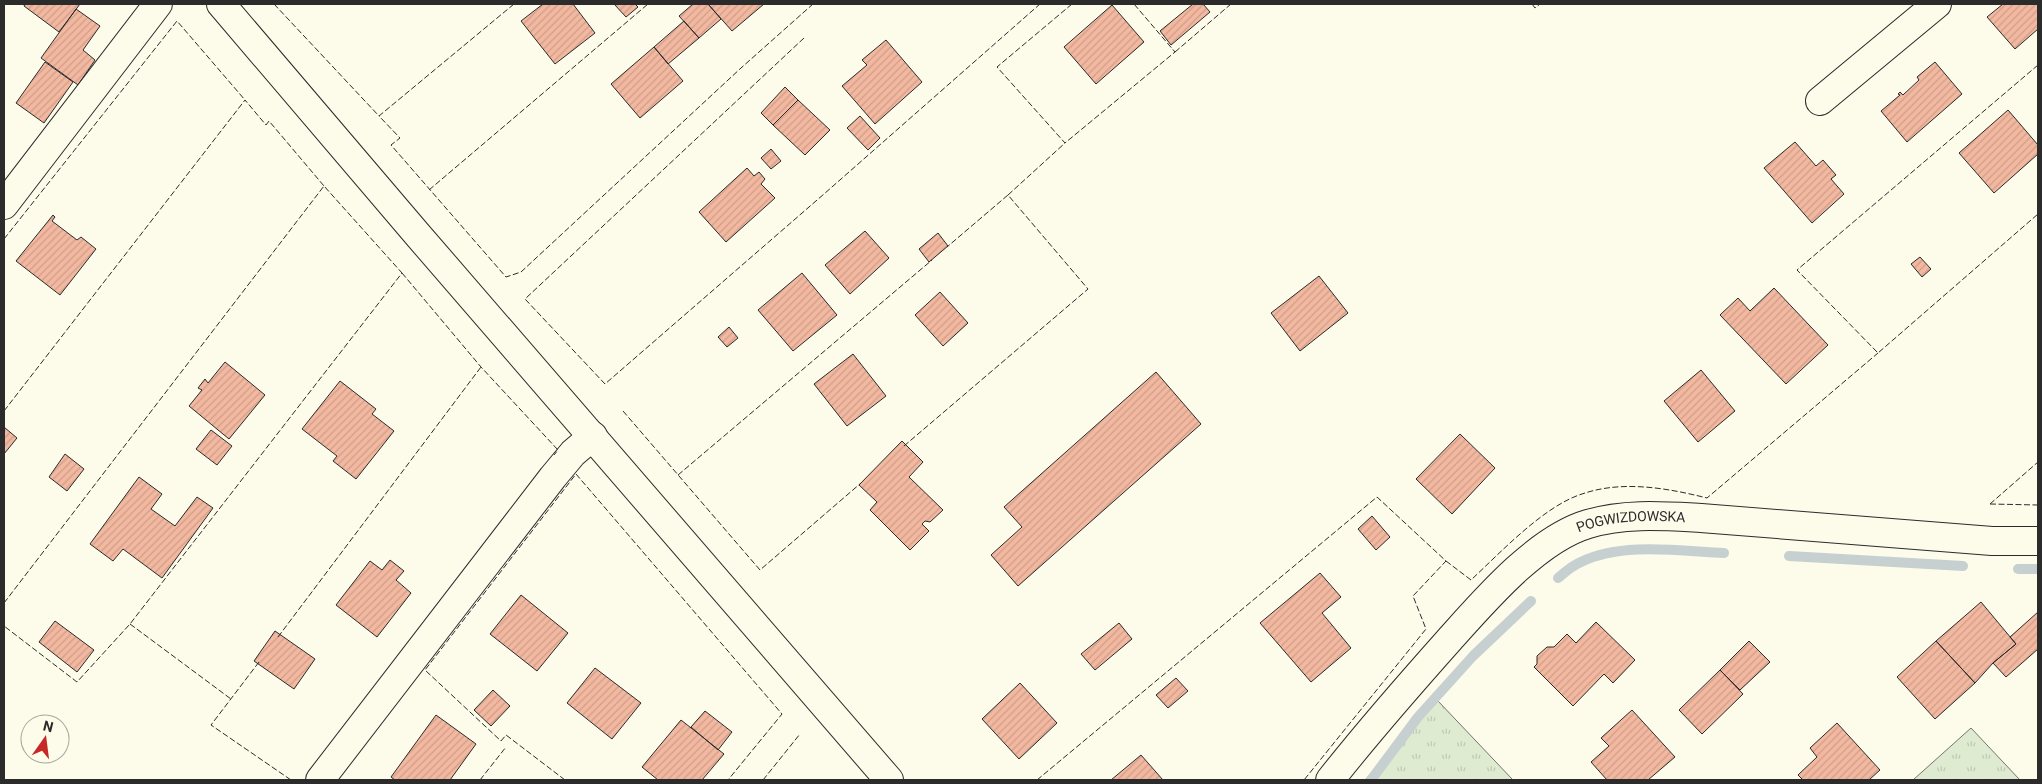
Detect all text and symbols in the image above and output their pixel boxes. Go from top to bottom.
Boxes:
street label: POGWIZDOWSKA [1574,508,1686,535]
north arrow [20,714,70,764]
text: N [41,717,55,735]

